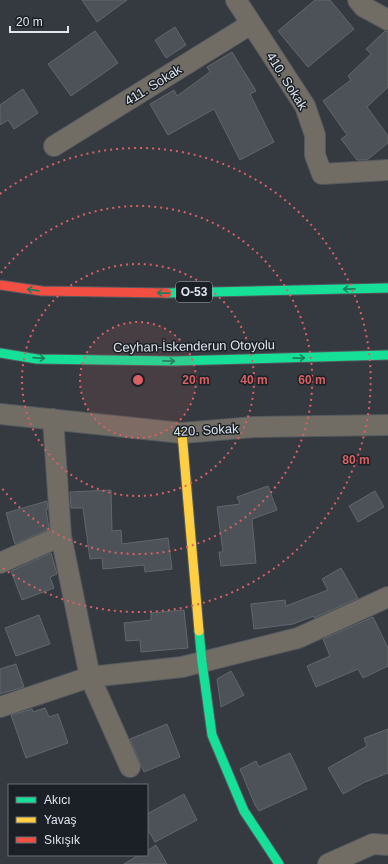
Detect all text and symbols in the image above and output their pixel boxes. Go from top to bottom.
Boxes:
scale bar [10,8,68,34]
text: 20 m [16,15,43,29]
street label: 410. Sokak [263,49,311,113]
street label: 411. Sokak [122,61,185,108]
road number: O-53 [176,282,212,302]
one-way arrow [343,285,356,292]
one-way arrow [27,286,40,294]
one-way arrow [157,289,170,297]
street label: Ceyhan-İskenderun Otoyolu [113,337,275,355]
one-way arrow [292,354,305,361]
one-way arrow [32,355,45,362]
one-way arrow [162,357,175,364]
centre of rings [131,373,145,387]
text: 20 m [182,373,210,387]
text: 40 m [240,373,268,387]
text: 60 m [298,373,326,387]
street label: 420. Sokak [173,421,239,439]
text: 80 m [342,453,370,467]
legend [8,784,148,856]
text: Akıcı [44,793,71,807]
text: Yavaş [44,813,76,827]
text: Sıkışık [44,833,81,847]

